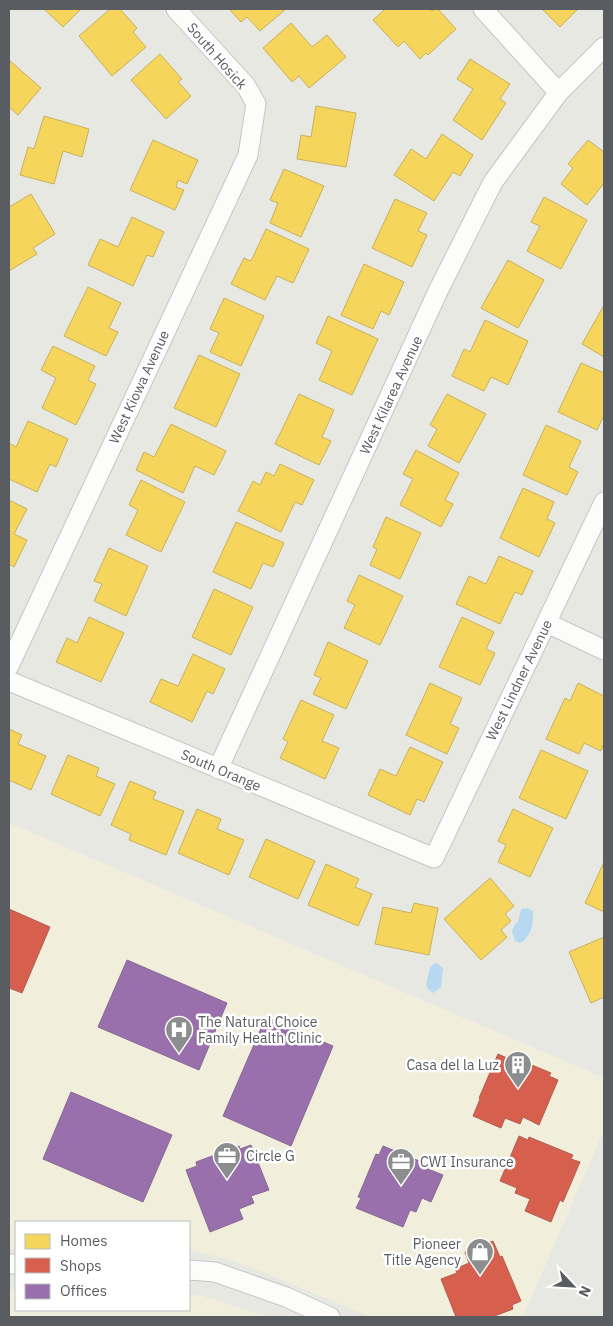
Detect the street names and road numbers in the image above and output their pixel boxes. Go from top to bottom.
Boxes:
street label: South Hosick [183,19,251,94]
street label: West Kiowa Avenue [105,327,173,447]
street label: West Kilarea Avenue [356,333,427,457]
street label: West Lindner Avenue [482,616,556,743]
street label: South Orange [178,745,264,795]

